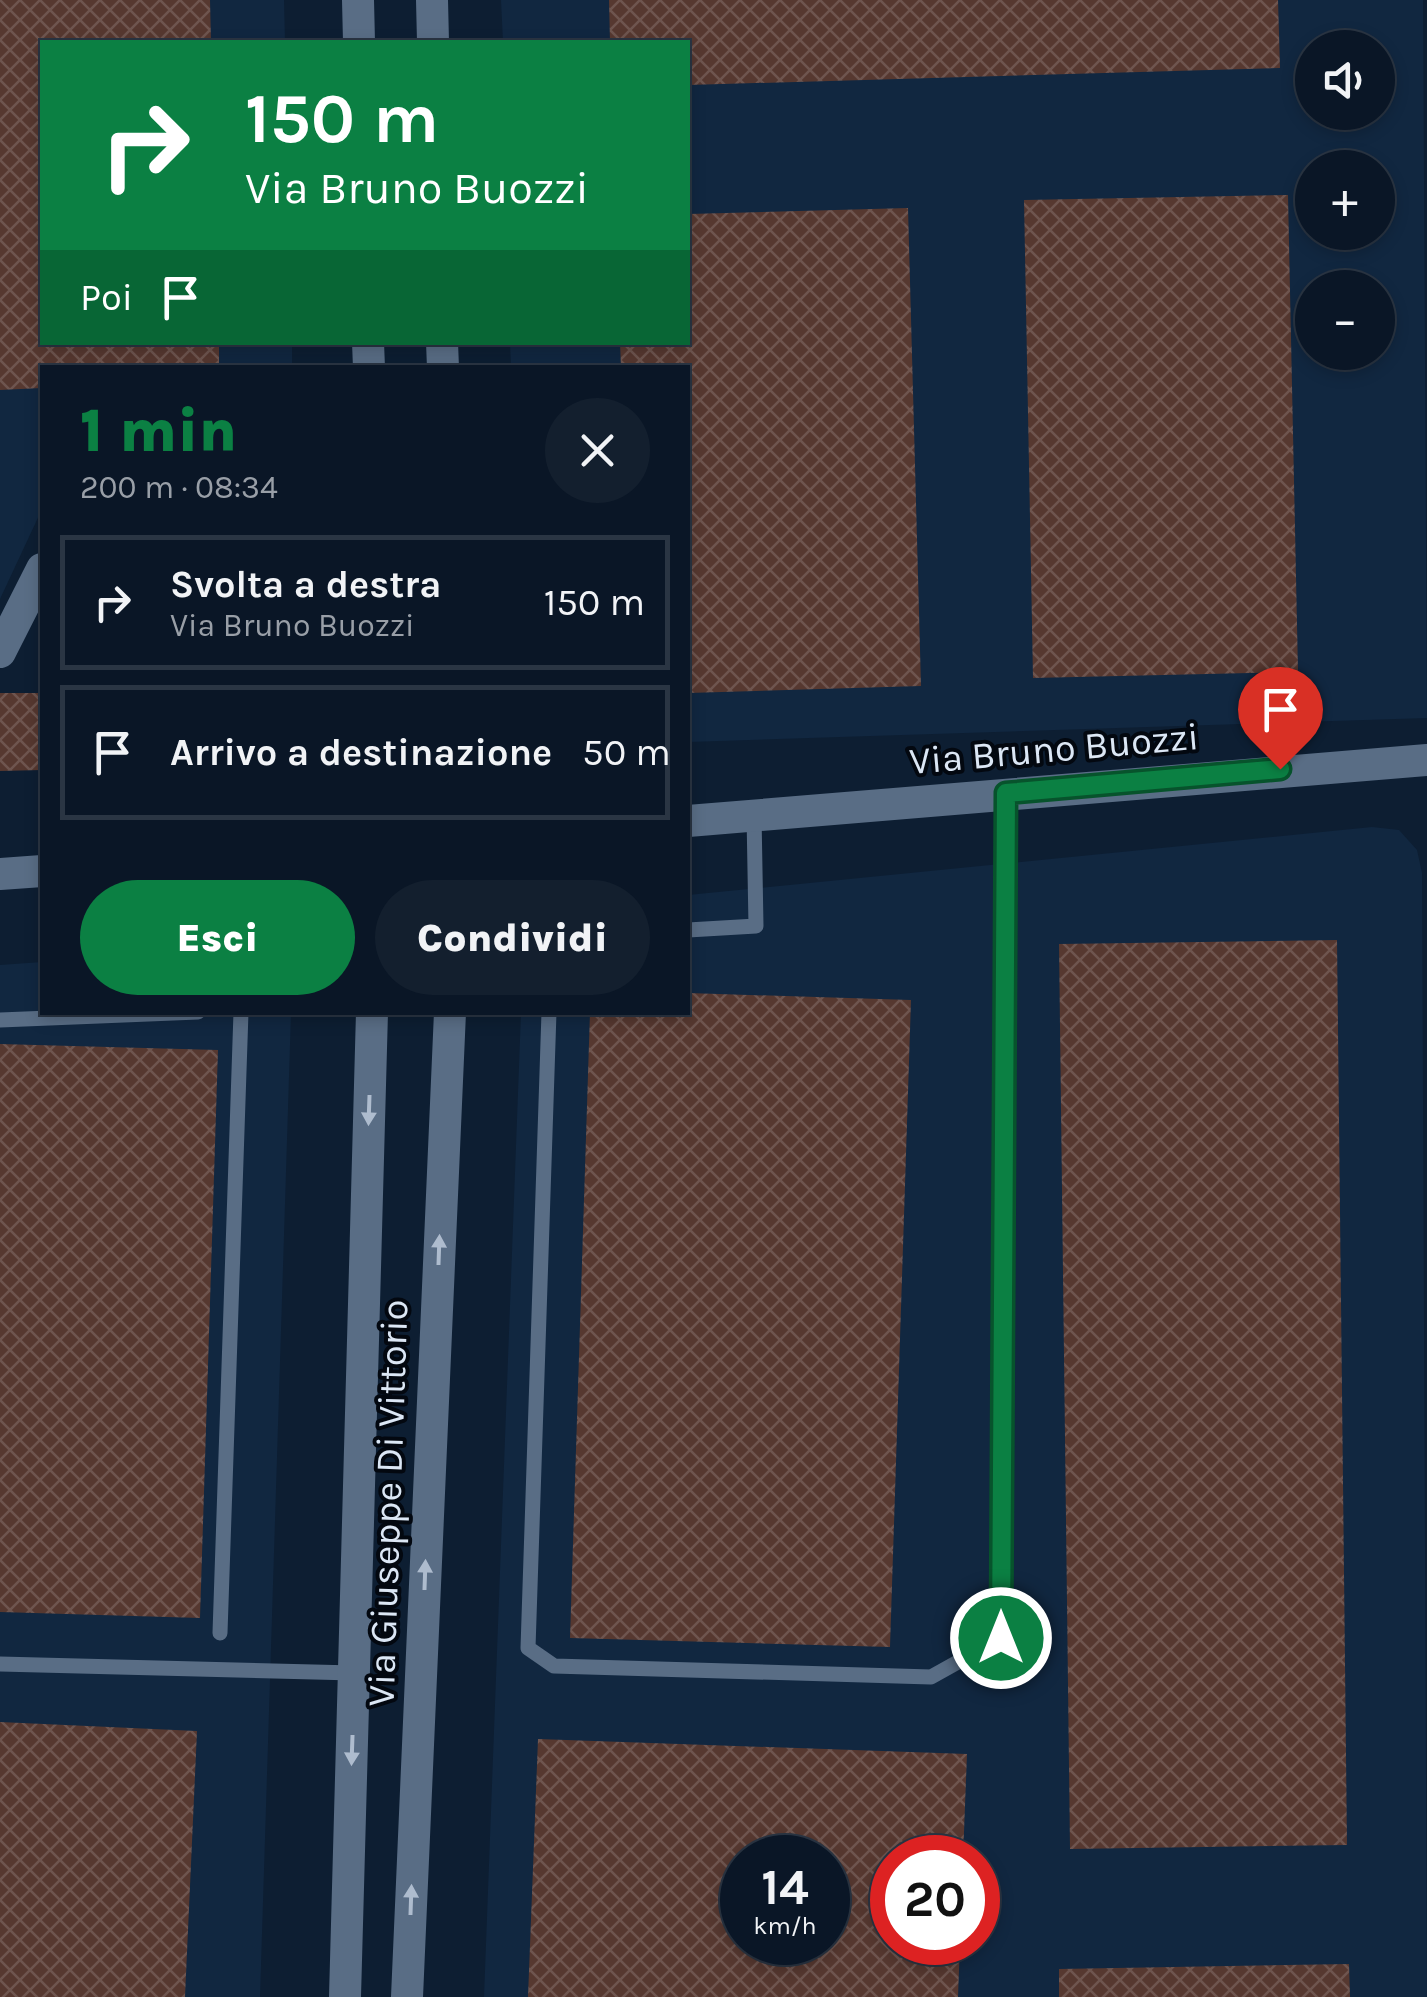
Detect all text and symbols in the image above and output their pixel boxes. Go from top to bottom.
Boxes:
map controls [1295,30,1395,370]
button: sound [1295,30,1395,130]
text: 150 m [245,78,439,160]
icon: right [80,80,210,210]
button: + [1295,150,1395,250]
text: Via Bruno Buozzi [245,162,589,214]
icon: arrive [153,270,208,325]
button: − [1295,270,1395,370]
text: Poi [80,275,133,320]
text: 1 min [80,396,237,466]
button: close [545,398,650,503]
text: 200 m · 08:34 [80,469,278,506]
text: Svolta a destra [170,562,441,607]
icon: right [85,575,140,630]
text: 150 m [544,580,645,625]
text: Via Bruno Buozzi [170,607,415,644]
pin [1238,667,1323,770]
icon: arrive [1253,682,1308,737]
street label: Via Bruno Buozzi [907,714,1201,784]
icon: arrive [85,725,140,780]
text: Arrivo a destinazione [170,730,552,775]
text: 50 m [582,730,671,775]
button: Esci [80,880,355,995]
button: Condividi [375,880,650,995]
one-way arrow [361,1094,377,1126]
one-way arrow [432,1234,448,1266]
street label: Via Giuseppe Di Vittorio [358,1299,418,1707]
one-way arrow [418,1558,434,1590]
position arrow [949,1586,1053,1690]
one-way arrow [343,1734,359,1766]
speed limit sign: 20 [870,1835,1000,1965]
text: 14 [761,1858,809,1917]
one-way arrow [404,1883,420,1915]
text: km/h [753,1911,817,1940]

